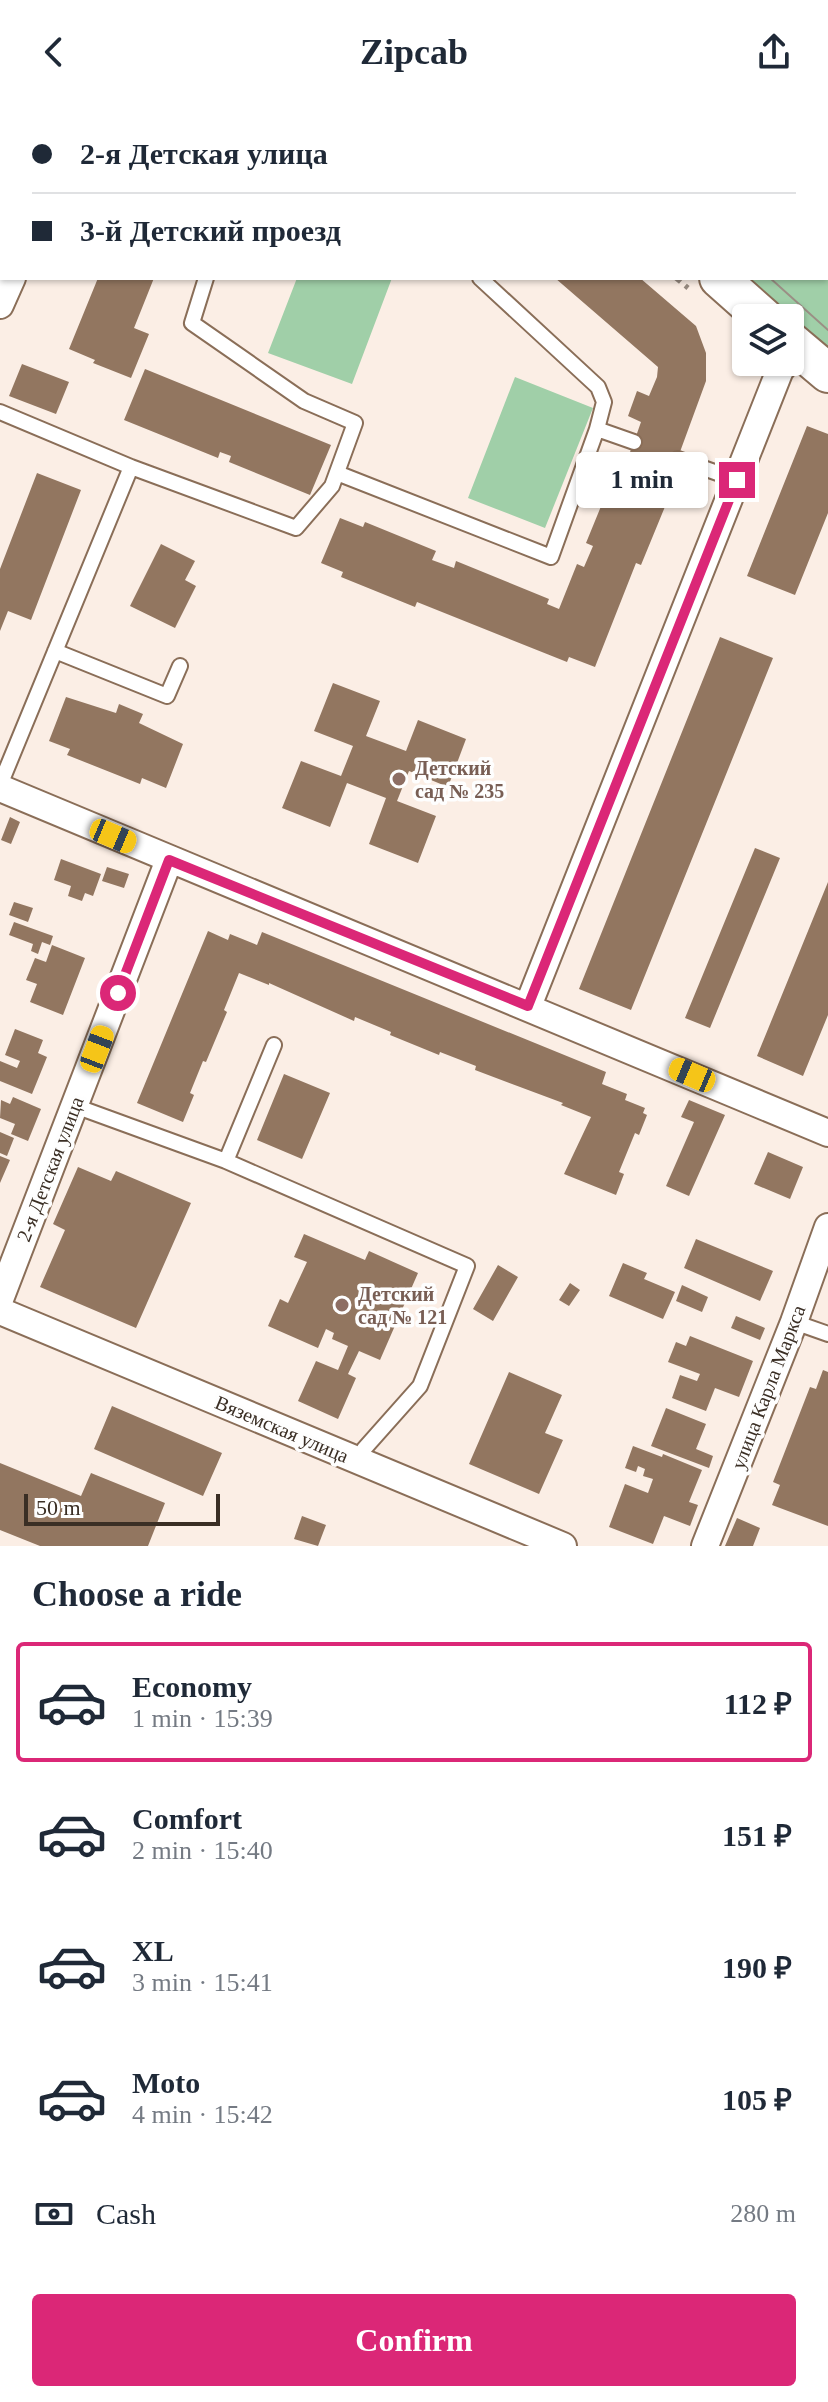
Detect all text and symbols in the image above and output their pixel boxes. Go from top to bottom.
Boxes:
icon: back [32,30,76,74]
icon: share [752,30,796,74]
text: Zipcab [360,32,468,72]
text: 2-я Детская улица [80,137,328,170]
text: 3-й Детский проезд [80,214,341,247]
map controls [732,304,804,376]
button: layers [732,304,804,376]
callout: 1 min [577,452,709,508]
route end [719,462,755,498]
text: 1 min [611,465,673,494]
place label: Детский сад № 235 [415,757,504,802]
marker: Детский сад № 235 [390,770,408,788]
car [86,816,140,856]
route start [100,975,136,1011]
car [77,1022,117,1076]
car [665,1055,719,1095]
street label: 2-я Детская улица [12,1093,89,1245]
place label: Детский сад № 121 [358,1283,447,1328]
marker: Детский сад № 121 [333,1296,351,1314]
street label: улица Карла Маркса [727,1302,810,1472]
street label: Вяземская улица [212,1391,352,1468]
scale bar [24,1490,220,1526]
text: 50 m [36,1495,81,1520]
text: Choose a ride [32,1574,242,1614]
icon: car [36,1666,108,1738]
text: Economy [132,1670,252,1703]
text: 112 ₽ [724,1687,792,1720]
text: 1 min · 15:39 [132,1704,273,1733]
icon: car [36,1798,108,1870]
text: Comfort [132,1802,242,1835]
text: 151 ₽ [722,1819,792,1852]
text: 2 min · 15:40 [132,1836,273,1865]
icon: car [36,1930,108,2002]
text: XL [132,1934,174,1967]
text: 190 ₽ [722,1951,792,1984]
text: 3 min · 15:41 [132,1968,273,1997]
icon: car [36,2062,108,2134]
text: Moto [132,2066,200,2099]
text: 105 ₽ [722,2083,792,2116]
text: 4 min · 15:42 [132,2100,273,2129]
icon: cash [32,2192,76,2236]
text: Cash [96,2197,156,2230]
text: 280 m [730,2199,796,2228]
button: Confirm [32,2294,796,2386]

